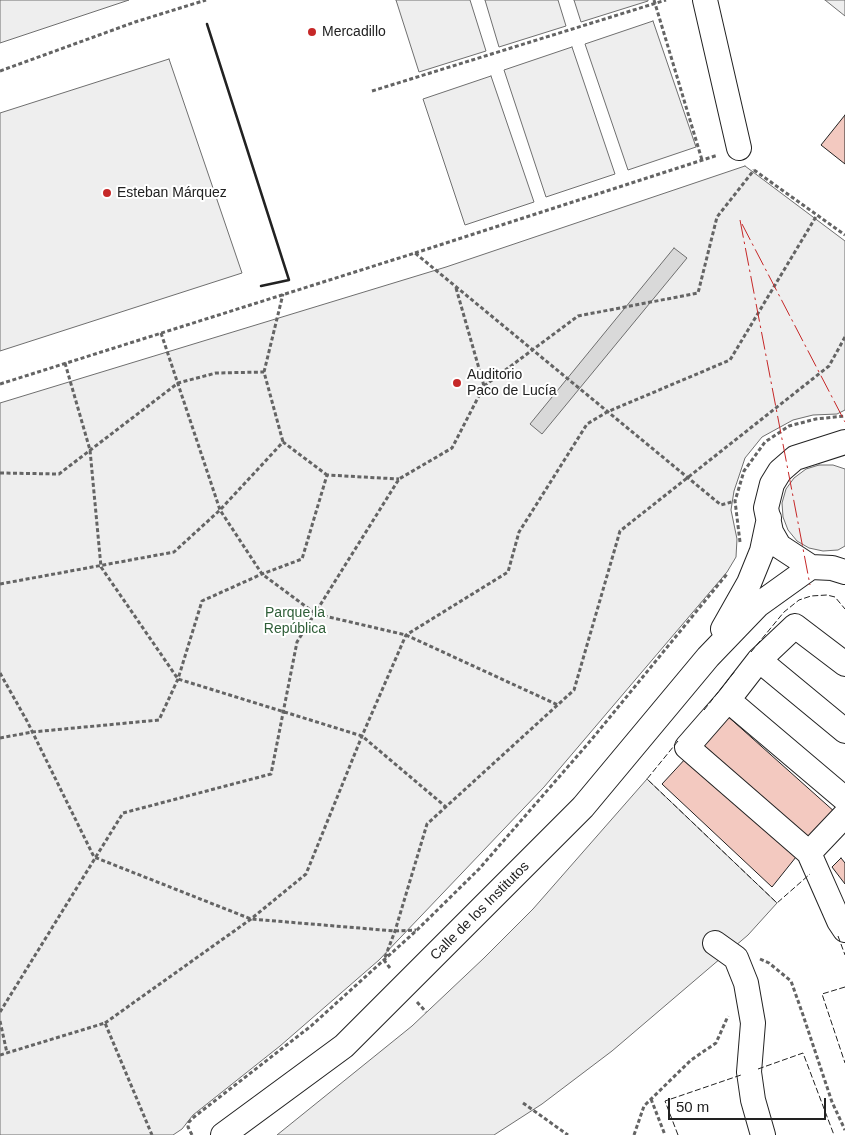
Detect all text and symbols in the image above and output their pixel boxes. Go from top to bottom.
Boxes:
place label: Mercadillo [322,24,386,40]
marker: Mercadillo [306,26,318,38]
place label: Esteban Márquez [117,185,227,201]
marker: Esteban Márquez [101,187,113,199]
place label: Auditorio Paco de Lucía [467,367,557,400]
marker: Auditorio Paco de Lucía [451,377,463,389]
park label: Parque la República [264,605,326,638]
street label: Calle de los Institutos [427,858,533,964]
scale bar [670,1088,828,1120]
text: 50 m [676,1098,709,1115]

